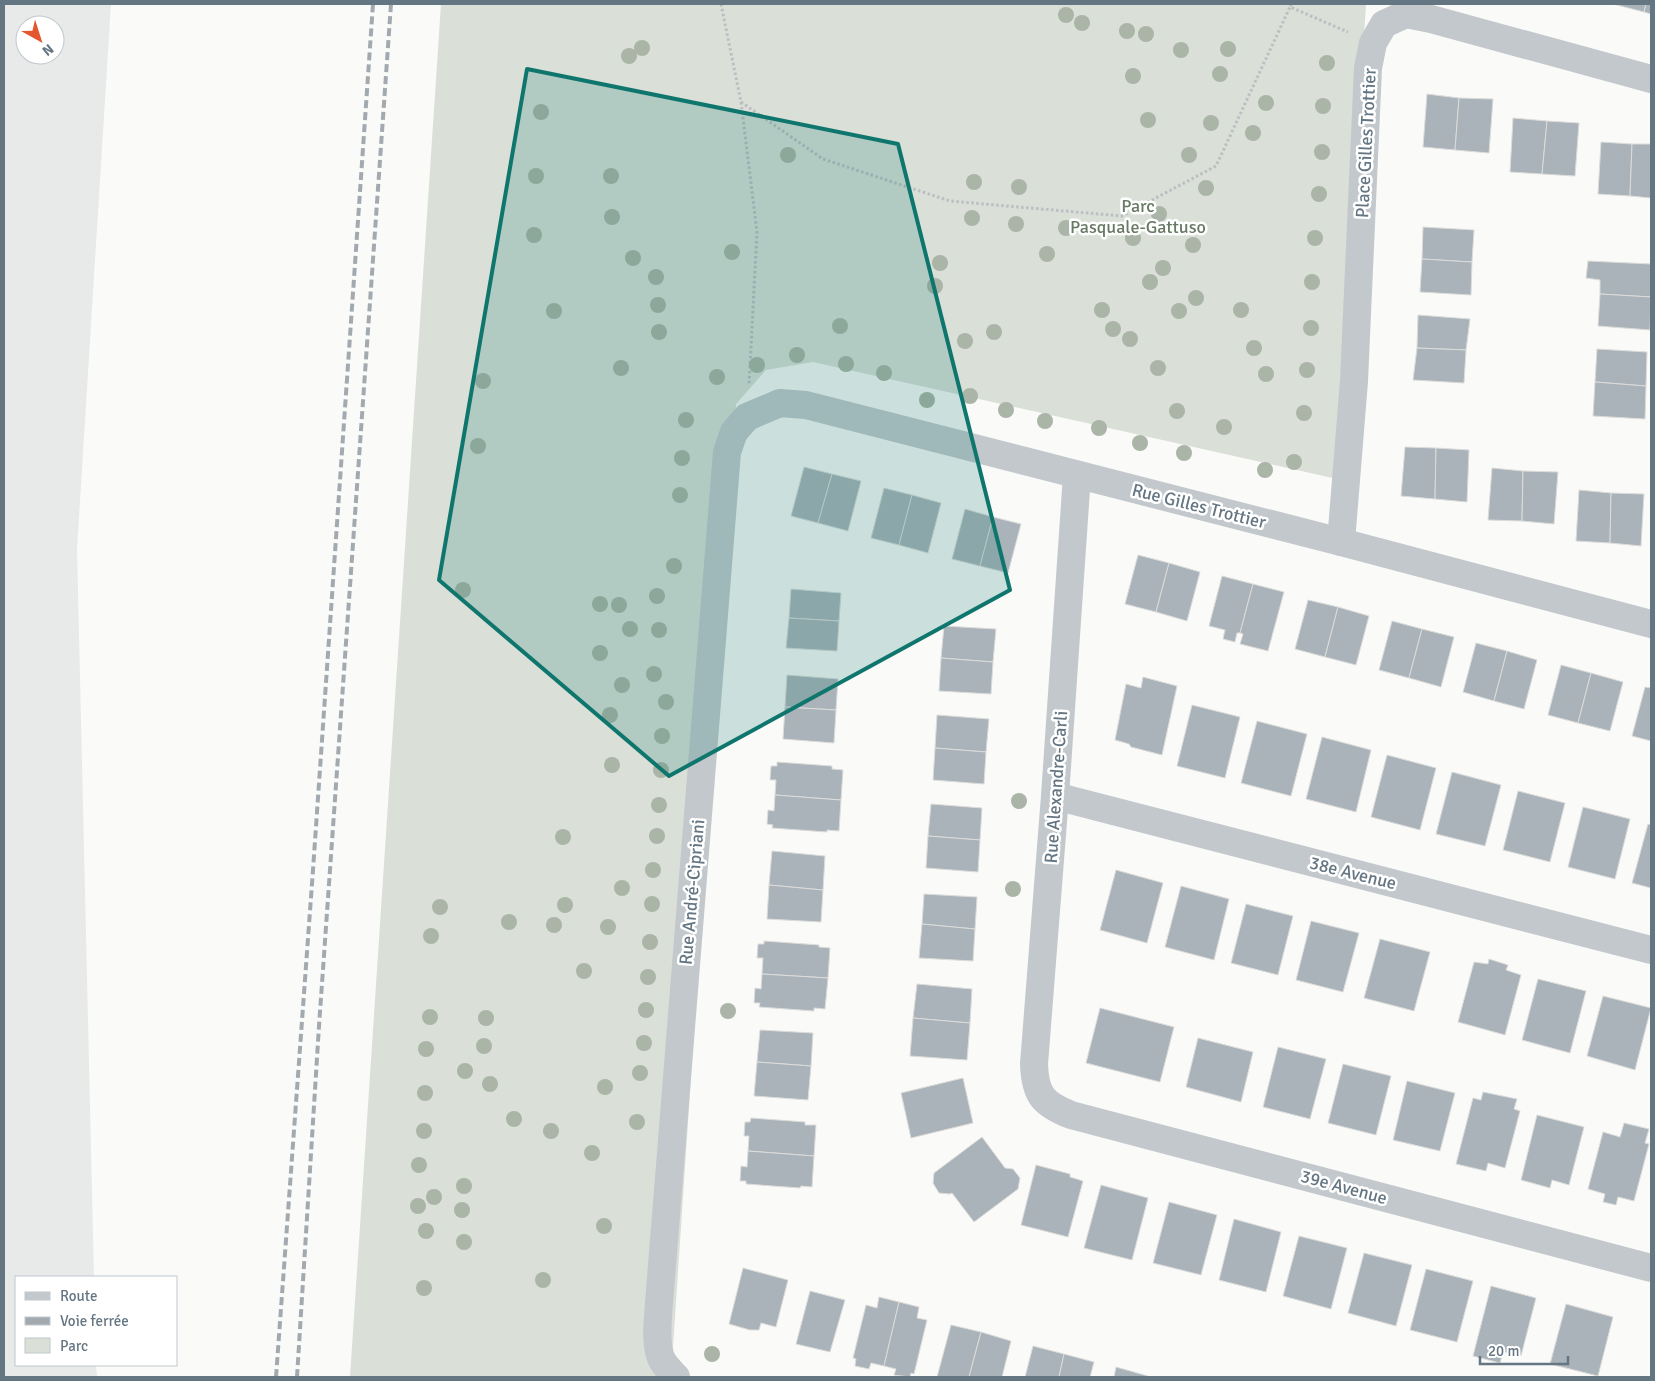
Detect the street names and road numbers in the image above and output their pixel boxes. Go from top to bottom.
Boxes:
street label: Place Gilles Trottier [1351,67,1381,219]
street label: Rue Gilles Trottier [1130,479,1269,533]
street label: Rue Alexandre-Carli [1040,710,1072,864]
street label: Rue André-Cipriani [675,818,709,966]
street label: 38e Avenue [1307,852,1399,894]
street label: 39e Avenue [1298,1165,1390,1209]

